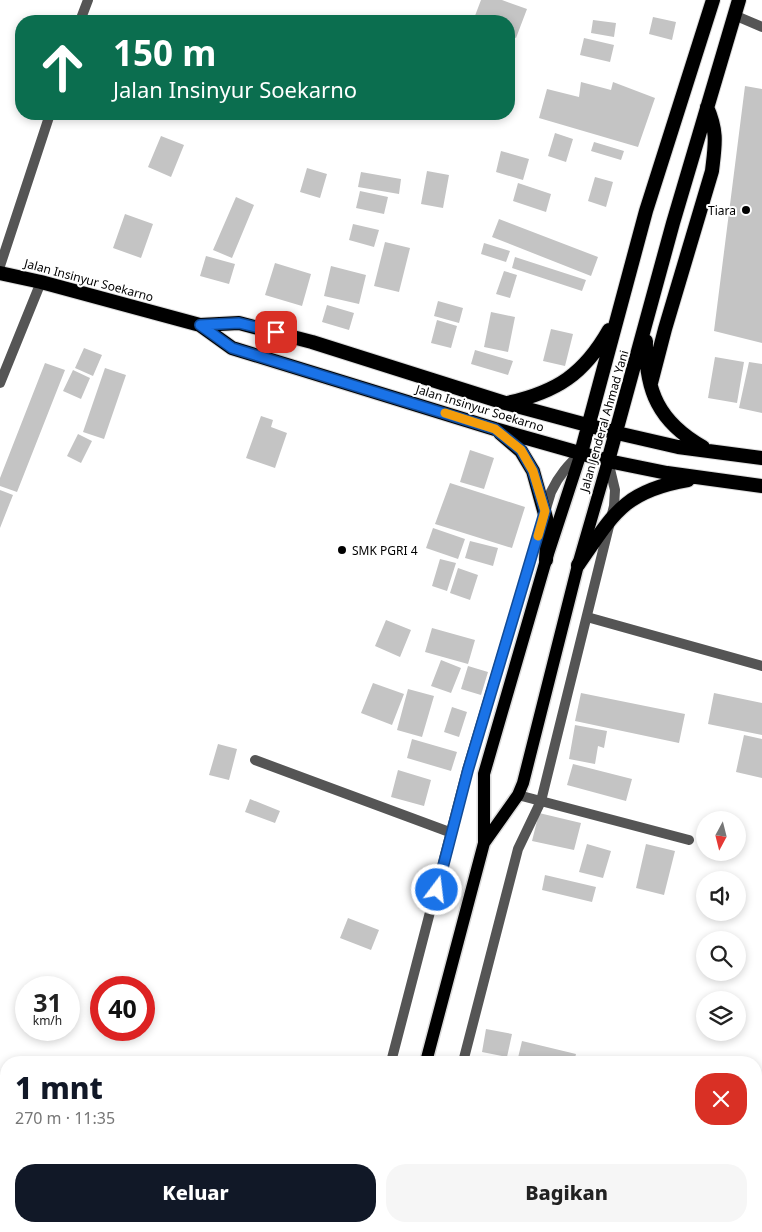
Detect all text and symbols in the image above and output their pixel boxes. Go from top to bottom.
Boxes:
text: 150 m [113,29,216,76]
icon: ahead [30,35,95,100]
text: Jalan Insinyur Soekarno [113,74,357,104]
place label: Tiara [708,202,736,219]
marker: Tiara [740,204,752,216]
street label: Jalan Insinyur Soekarno [22,254,155,305]
pin [255,311,297,353]
icon: arrive [262,318,290,346]
street label: Jalan Jenderal Ahmad Yani [575,348,632,495]
street label: Jalan Insinyur Soekarno [413,380,546,436]
place label: SMK PGRI 4 [352,542,418,559]
marker: SMK PGRI 4 [336,544,348,556]
north arrow [696,811,746,861]
map controls [696,811,746,1041]
position arrow [410,863,462,915]
button: sound [696,871,746,921]
button: search [696,931,746,981]
speed limit sign: 40 [90,976,155,1041]
text: 31 [33,985,62,1019]
button: layers [696,991,746,1041]
text: km/h [33,1012,62,1029]
text: 1 mnt [15,1067,103,1108]
button: close [695,1073,747,1125]
text: 270 m · 11:35 [15,1107,115,1129]
button: Keluar [15,1164,376,1222]
button: Bagikan [386,1164,747,1222]

